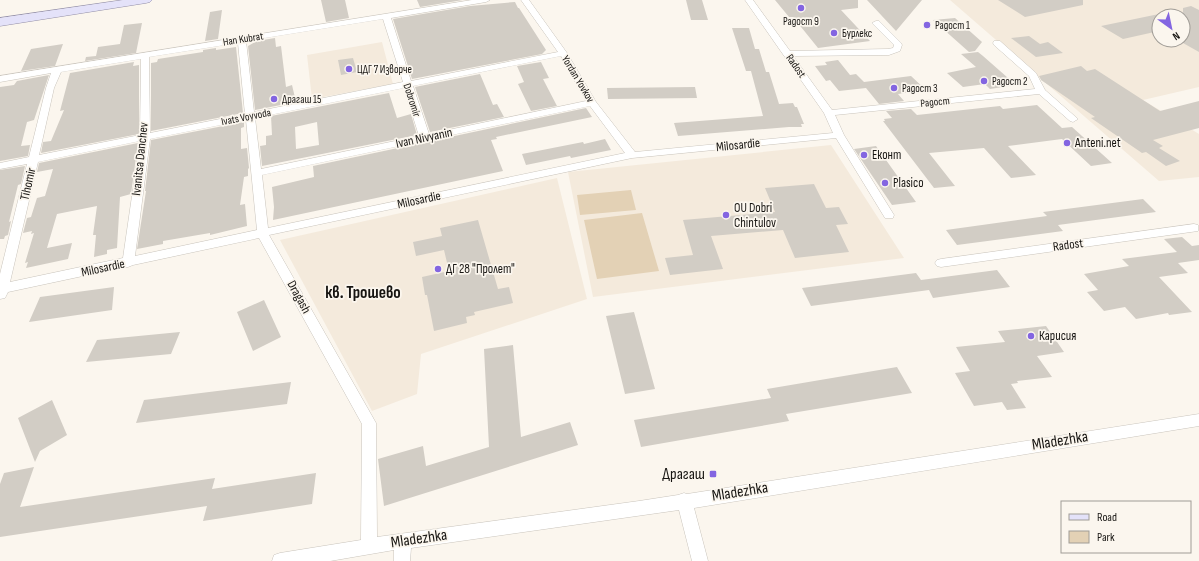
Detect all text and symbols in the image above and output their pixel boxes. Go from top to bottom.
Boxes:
marker: Радост 9 [796,3,806,13]
north arrow [1151,8,1191,48]
place label: Радост 9 [783,15,819,28]
place label: Радост 1 [935,19,970,32]
marker: Радост 1 [922,20,932,30]
place label: Бурлекс [842,27,872,40]
marker: Бурлекс [829,28,839,38]
street label: Han Kubrat [222,29,265,49]
text: N [1170,29,1182,43]
street label: Radost [783,52,809,81]
street label: Yordan Yovkov [559,53,597,105]
place label: ЦДГ 7 Изворче [357,63,412,76]
marker: ЦДГ 7 Изворче [344,64,354,74]
place label: Радост 2 [992,75,1028,88]
marker: Радост 2 [979,76,989,86]
street label: Dobromir [401,82,423,118]
place label: Радост 3 [902,82,938,95]
marker: Радост 3 [889,83,899,93]
place label: Драгаш 15 [282,93,321,106]
marker: Драгаш 15 [269,94,279,104]
street label: Радост [920,94,950,110]
street label: Ivats Voyvoda [220,106,272,128]
street label: Ivanitsa Danchev [128,121,152,197]
street label: Ivan Nivyanin [394,124,454,152]
street label: Milosardie [715,135,761,155]
place label: Anteni.net [1074,135,1121,151]
marker: Anteni.net [1062,138,1072,148]
place label: Еконт [872,147,901,163]
marker: Еконт [859,150,869,160]
street label: Tihomir [16,166,40,202]
place label: Plasico [893,175,924,191]
marker: Plasico [880,178,890,188]
street label: Milosardie [396,188,442,212]
place label: OU Dobri Chintulov [734,200,776,231]
marker: OU Dobri Chintulov [721,210,731,220]
street label: Radost [1052,235,1084,255]
street label: Milosardie [80,256,126,280]
place label: ДГ 28 "Пролет" [446,261,515,277]
marker: ДГ 28 "Пролет" [433,264,443,274]
street label: Dragash [283,278,315,316]
district label: кв. Трошево [325,283,401,303]
place label: Карисия [1039,328,1076,344]
marker: Карисия [1026,331,1036,341]
street label: Mladezhka [1031,427,1089,455]
place label: Драгаш [662,465,705,484]
marker: Драгаш [708,469,718,479]
street label: Mladezhka [711,478,769,506]
legend [1061,501,1191,553]
text: Road [1097,510,1117,525]
street label: Mladezhka [390,526,448,552]
text: Park [1097,530,1115,545]

